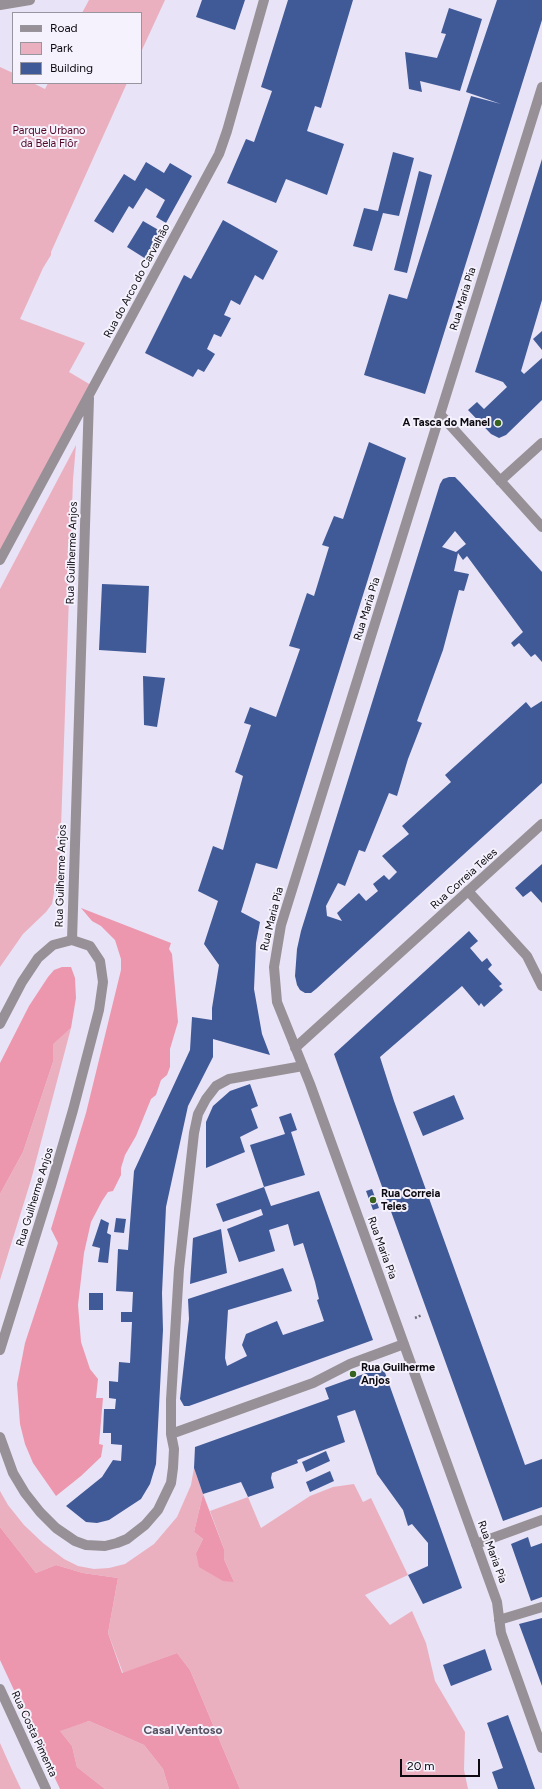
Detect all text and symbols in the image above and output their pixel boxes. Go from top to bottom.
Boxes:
legend [12,12,142,84]
text: Road [50,21,78,35]
text: Park [50,41,73,55]
text: Building [50,61,93,75]
park label: Parque Urbano da Bela Flôr [13,124,85,150]
street label: Rua do Arco do Carvalhão [101,222,173,340]
street label: Rua Maria Pia [447,266,479,332]
place label: A Tasca do Manel [402,416,490,430]
marker: A Tasca do Manel [493,418,503,428]
street label: Rua Guilherme Anjos [64,501,80,605]
street label: Rua Maria Pia [351,576,383,642]
street label: Rua Guilherme Anjos [53,824,69,928]
street label: Rua Correia Teles [428,846,500,912]
street label: Rua Maria Pia [258,886,286,952]
street label: Rua Guilherme Anjos [14,1146,56,1248]
place label: Rua Correia Teles [381,1187,440,1213]
marker: Rua Correia Teles [368,1195,378,1205]
street label: Rua Maria Pia [365,1215,399,1281]
place label: Rua Guilherme Anjos [361,1361,435,1387]
marker: Rua Guilherme Anjos [348,1369,358,1379]
street label: Rua Maria Pia [475,1519,509,1585]
street label: Rua Costa Pimenta [8,1689,60,1779]
district label: Casal Ventoso [144,1723,222,1737]
scale bar [402,1751,482,1777]
text: 20 m [407,1759,435,1773]

